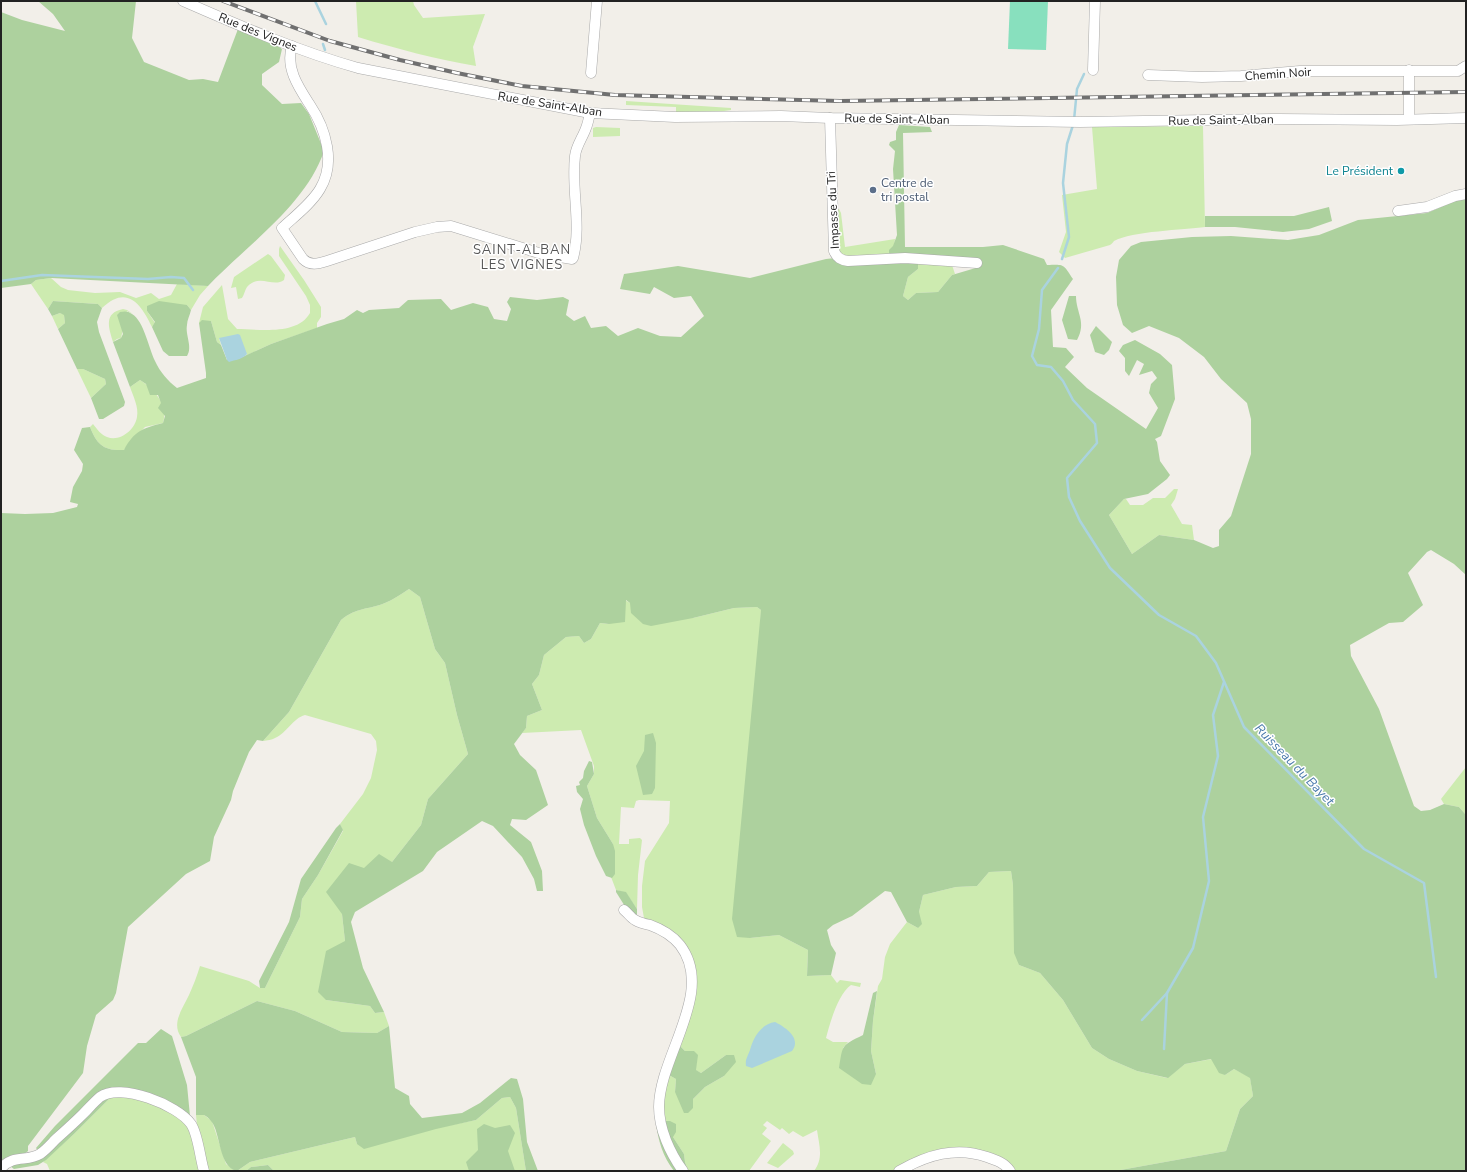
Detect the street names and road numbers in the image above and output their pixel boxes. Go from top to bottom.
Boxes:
street label: Rue des Vignes [216,9,300,55]
street label: Chemin Noir [1244,64,1313,84]
street label: Rue de Saint-Alban [497,88,603,120]
street label: Rue de Saint-Alban [844,110,950,128]
street label: Rue de Saint-Alban [1168,111,1274,129]
street label: Impasse du Tri [823,171,843,249]

